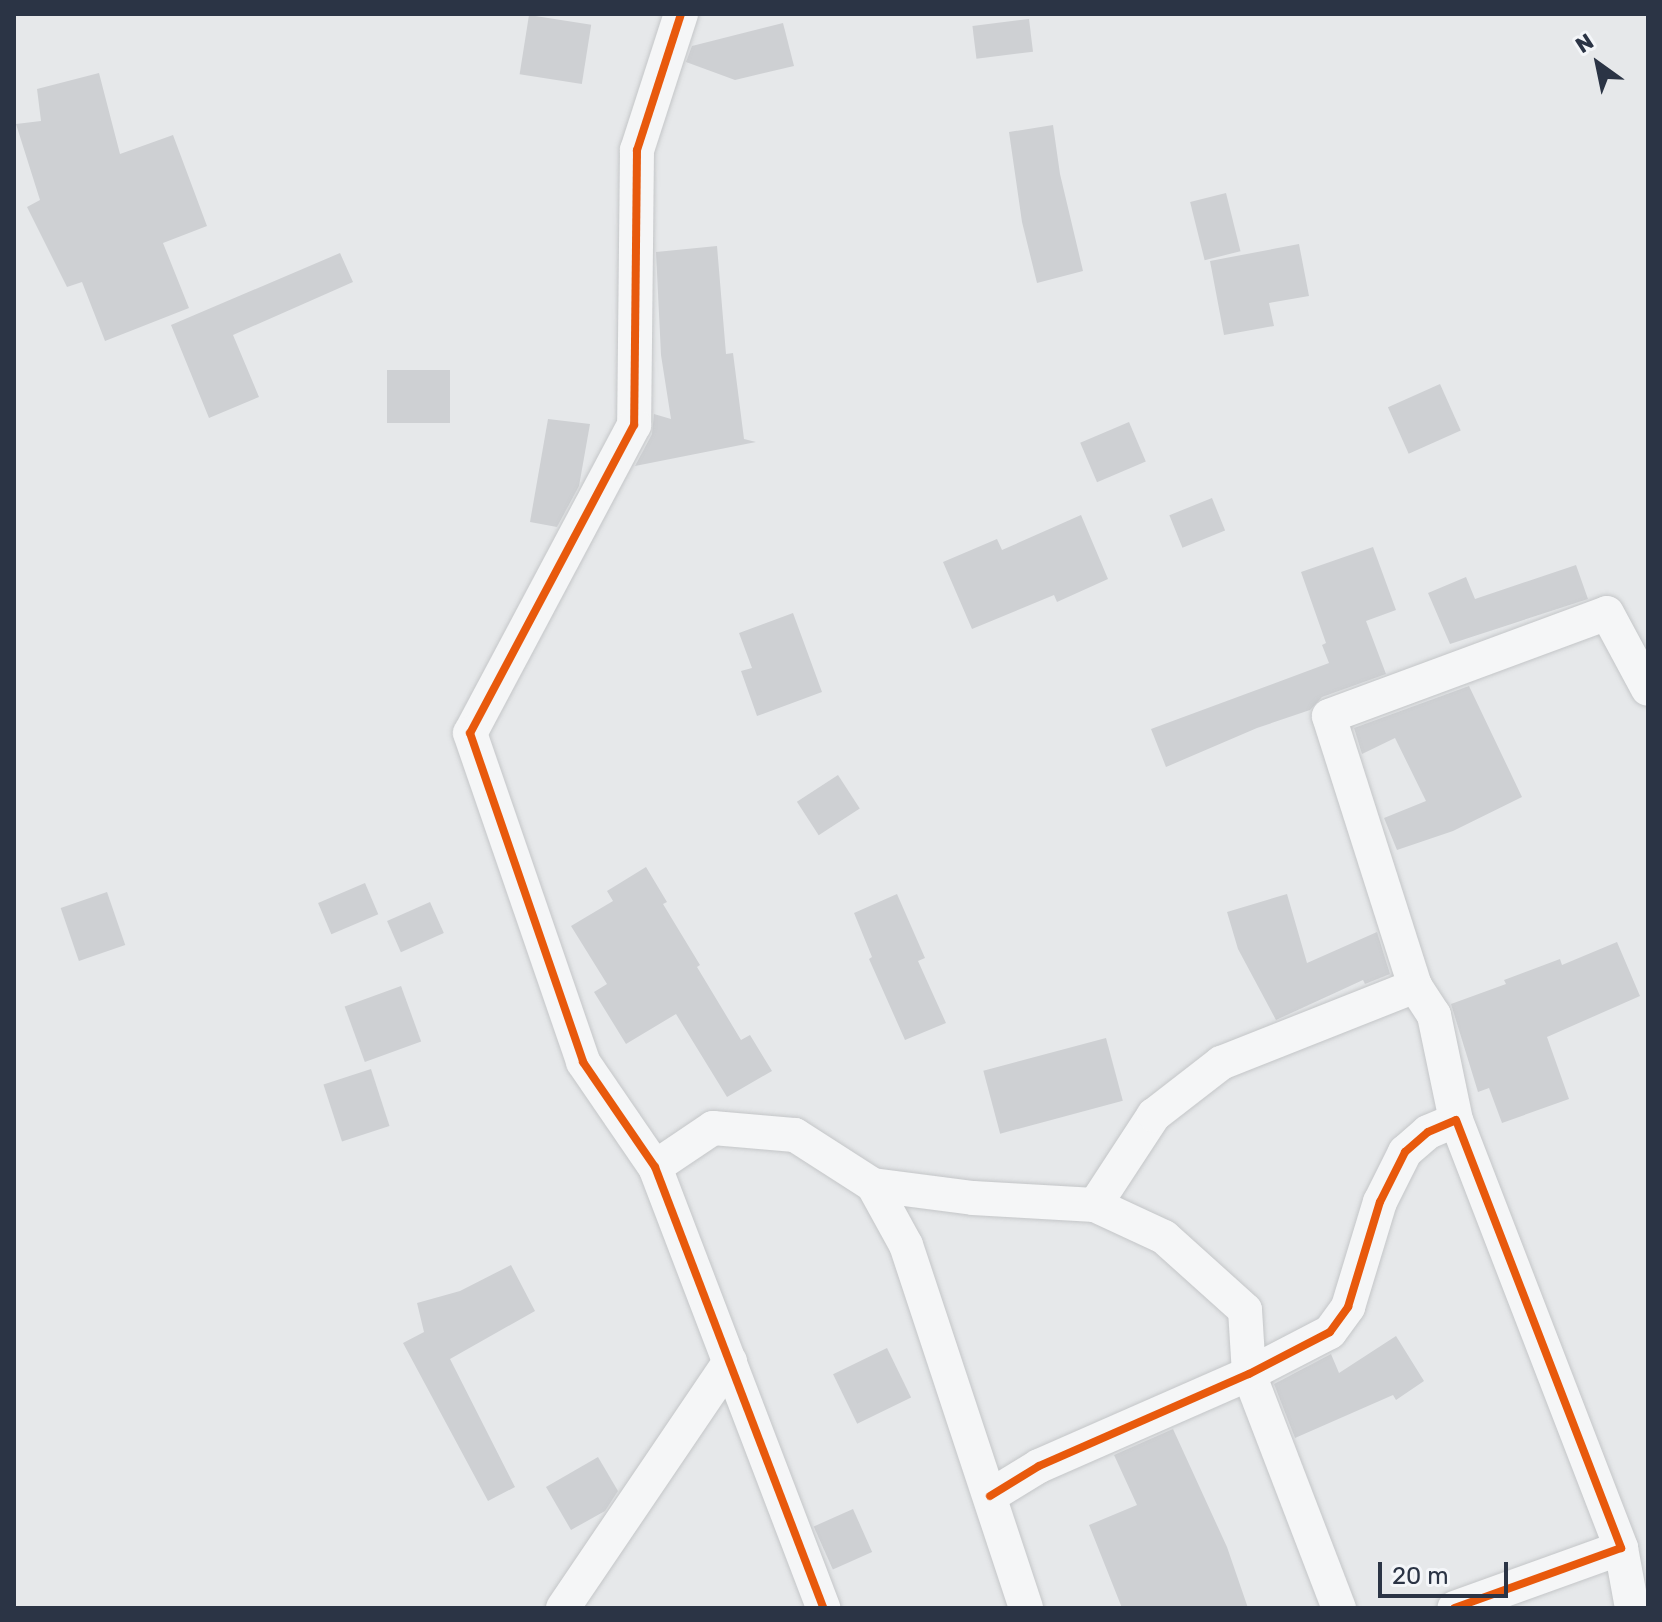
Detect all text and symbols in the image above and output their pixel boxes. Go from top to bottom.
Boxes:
north arrow [1558,24,1638,104]
text: N [1571,28,1599,59]
scale bar [1382,1546,1512,1596]
text: 20 m [1392,1562,1449,1590]

